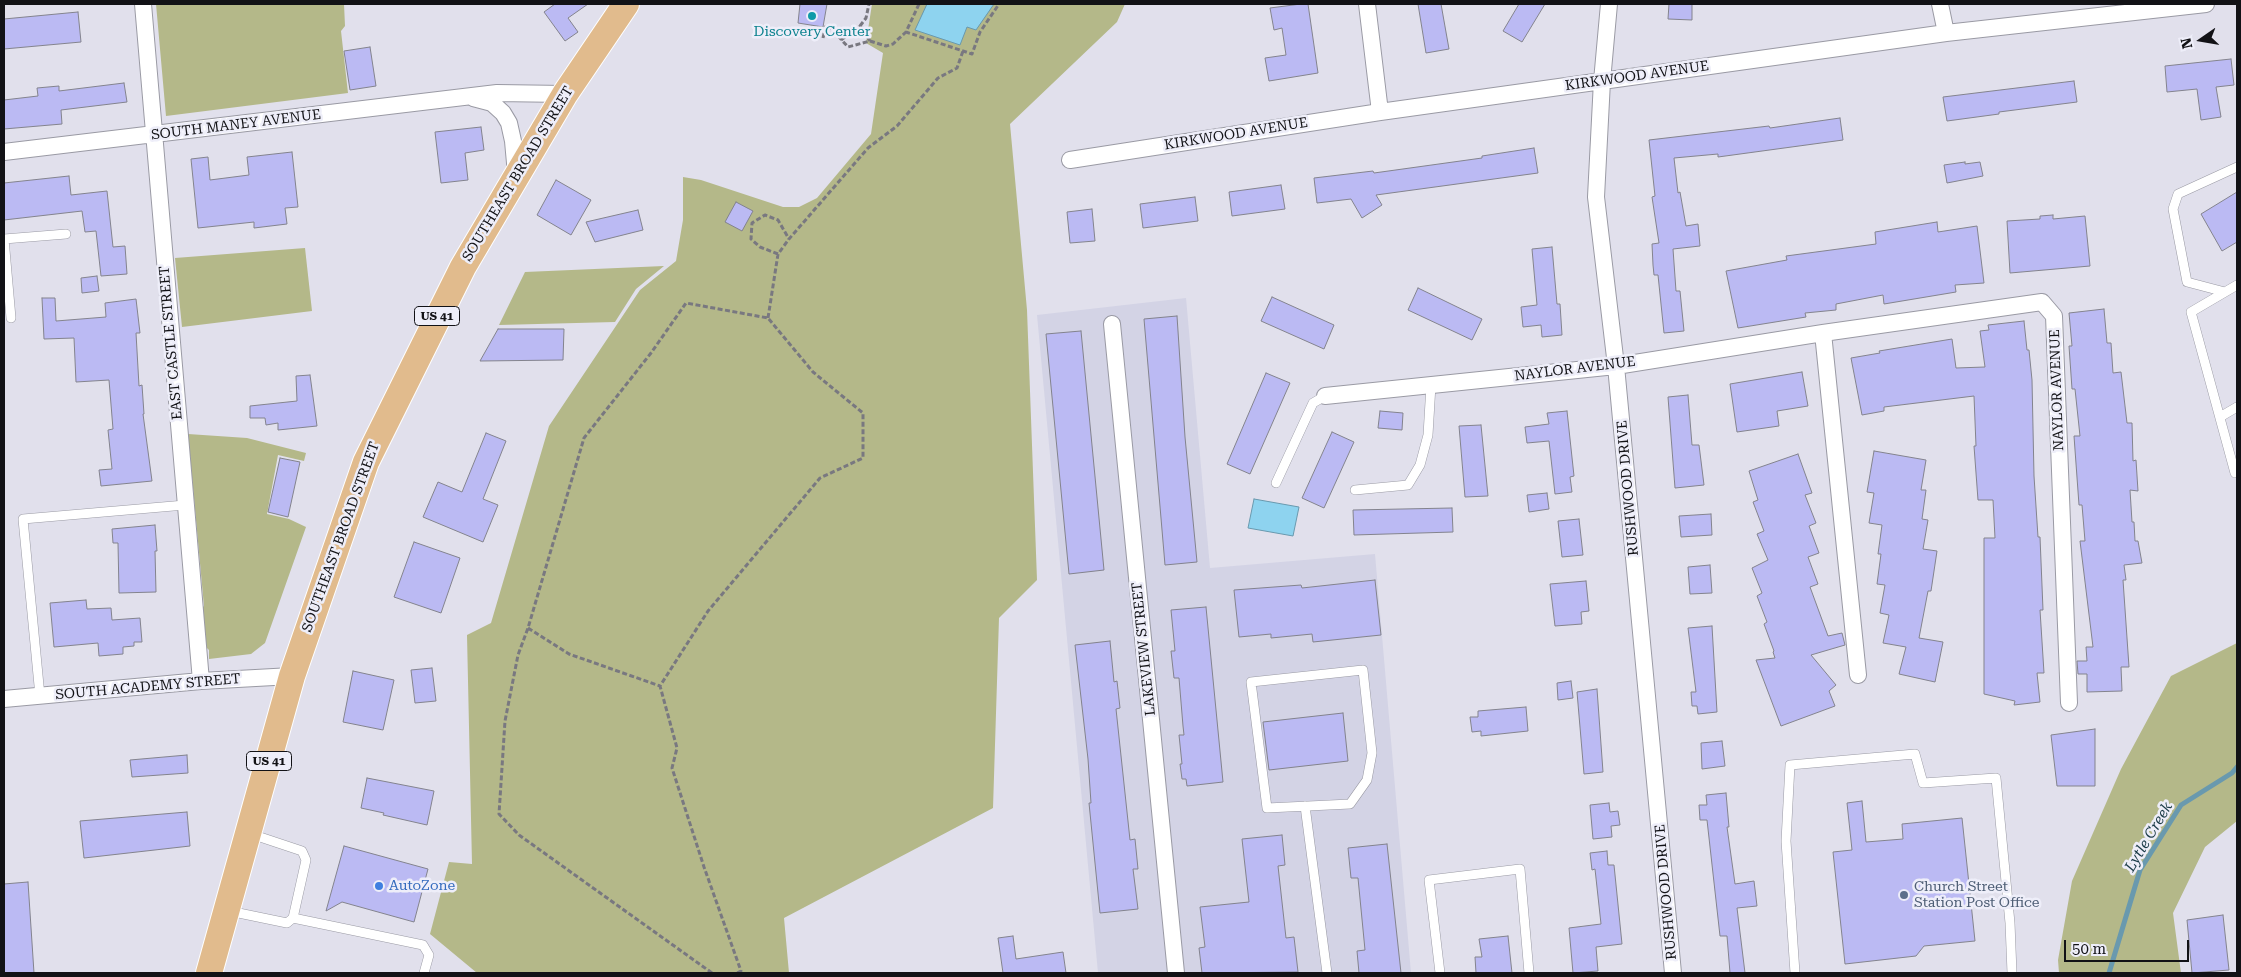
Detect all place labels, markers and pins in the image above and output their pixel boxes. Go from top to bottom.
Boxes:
marker: Discovery Center [806,10,818,22]
place label: Discovery Center [754,24,870,40]
place label: AutoZone [389,878,455,894]
place label: Church Street Station Post Office [1914,879,2039,912]
marker: AutoZone [373,880,385,892]
marker: Church Street Station Post Office [1898,889,1910,901]

